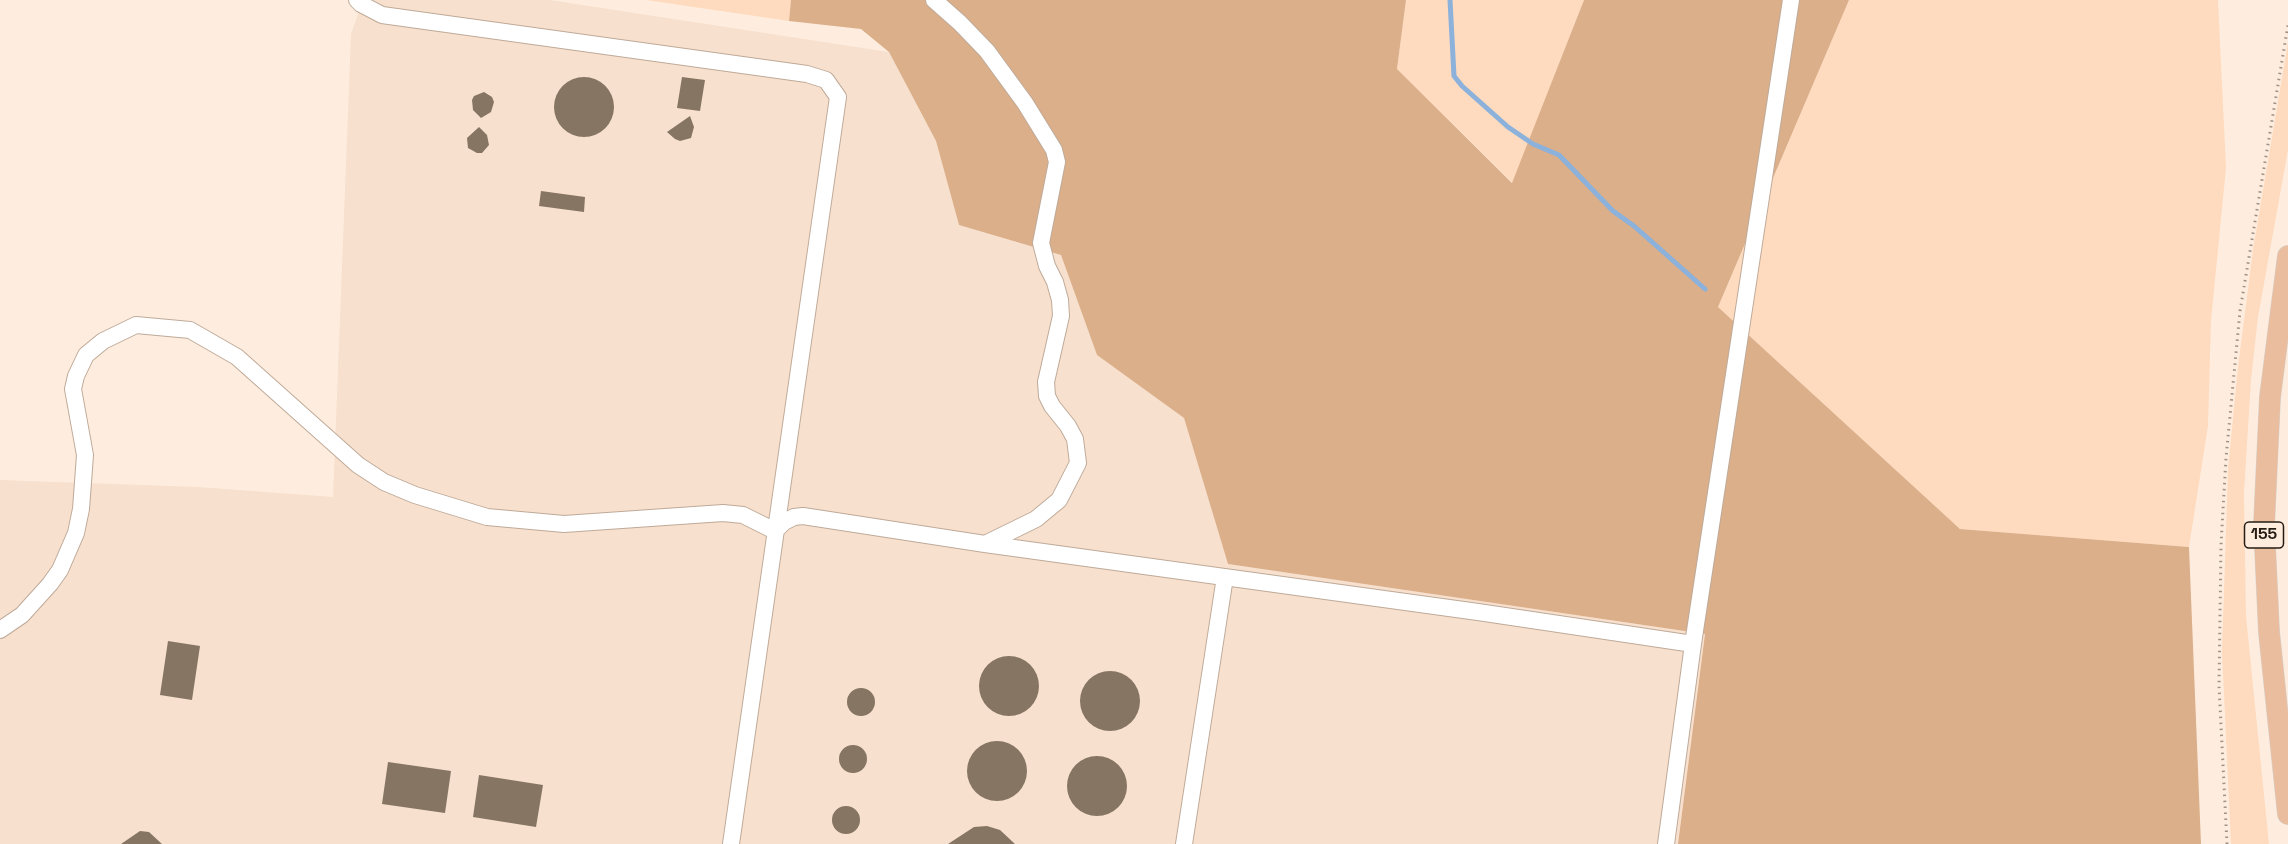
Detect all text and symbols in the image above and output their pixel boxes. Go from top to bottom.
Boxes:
road number: 155 [2244,522,2284,548]

